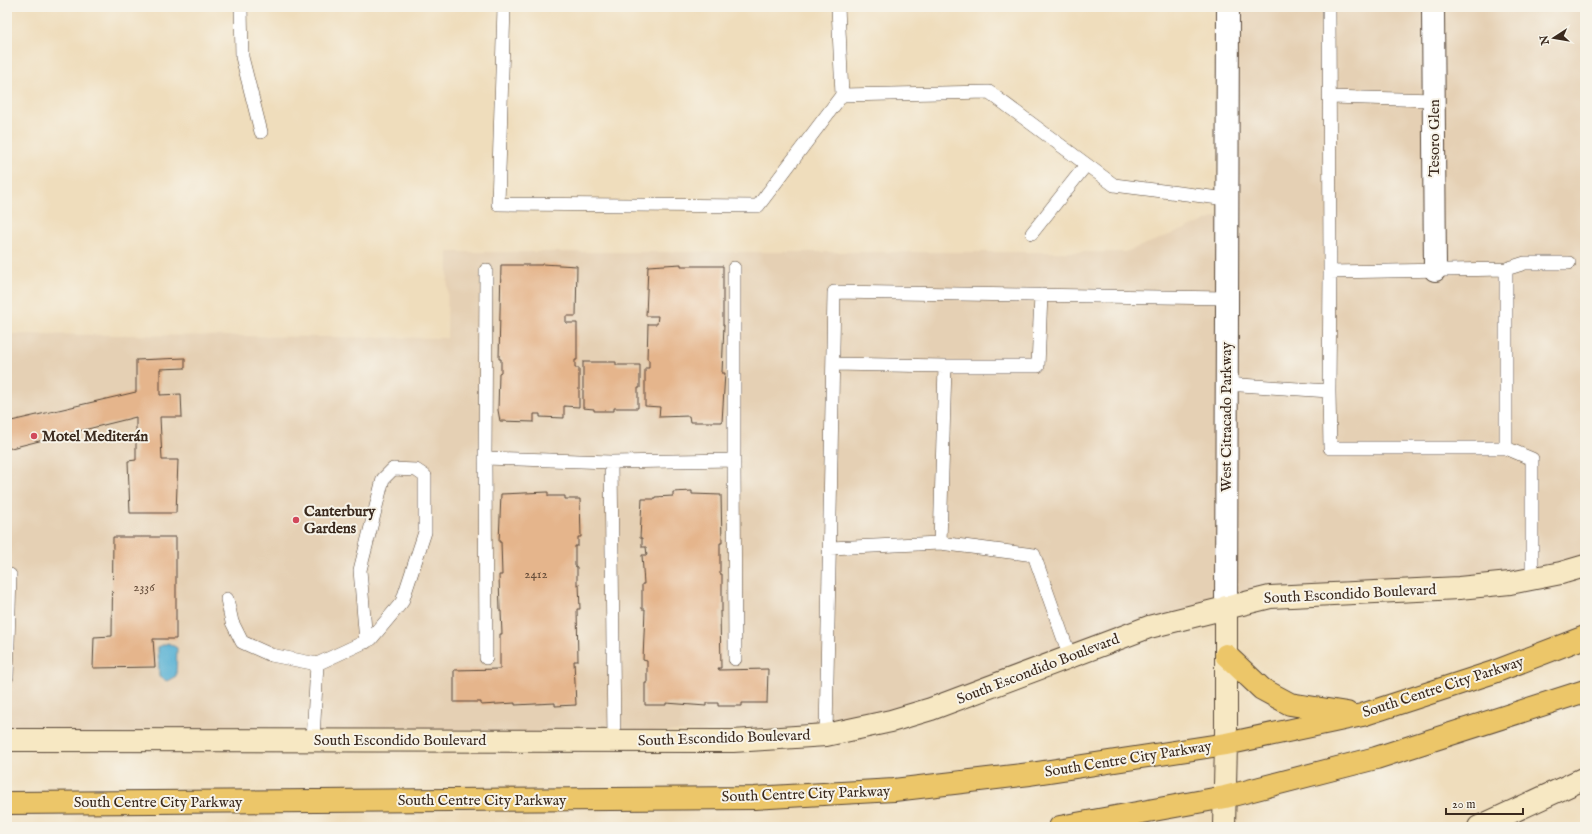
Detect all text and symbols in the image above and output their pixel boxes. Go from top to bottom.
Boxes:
north arrow [1534,18,1574,58]
text: N [1537,33,1553,47]
street label: Tesoro Glen [1425,99,1444,177]
street label: West Citracado Parkway [1217,341,1236,492]
place label: Motel Mediterán [42,427,148,446]
marker: Motel Mediterán [29,431,39,441]
place label: Canterbury Gardens [304,502,376,538]
marker: Canterbury Gardens [291,515,301,525]
house number: 2412 [524,566,548,583]
house number: 2336 [133,579,155,596]
street label: South Escondido Boulevard [1263,580,1438,608]
street label: South Escondido Boulevard [954,629,1123,709]
street label: South Centre City Parkway [1360,652,1527,722]
street label: South Escondido Boulevard [637,725,812,751]
street label: South Escondido Boulevard [314,731,487,750]
street label: South Centre City Parkway [1043,736,1213,782]
street label: South Centre City Parkway [721,782,891,806]
scale bar [1446,790,1523,816]
street label: South Centre City Parkway [398,791,567,810]
street label: South Centre City Parkway [74,793,243,812]
text: 20 m [1452,797,1475,812]

